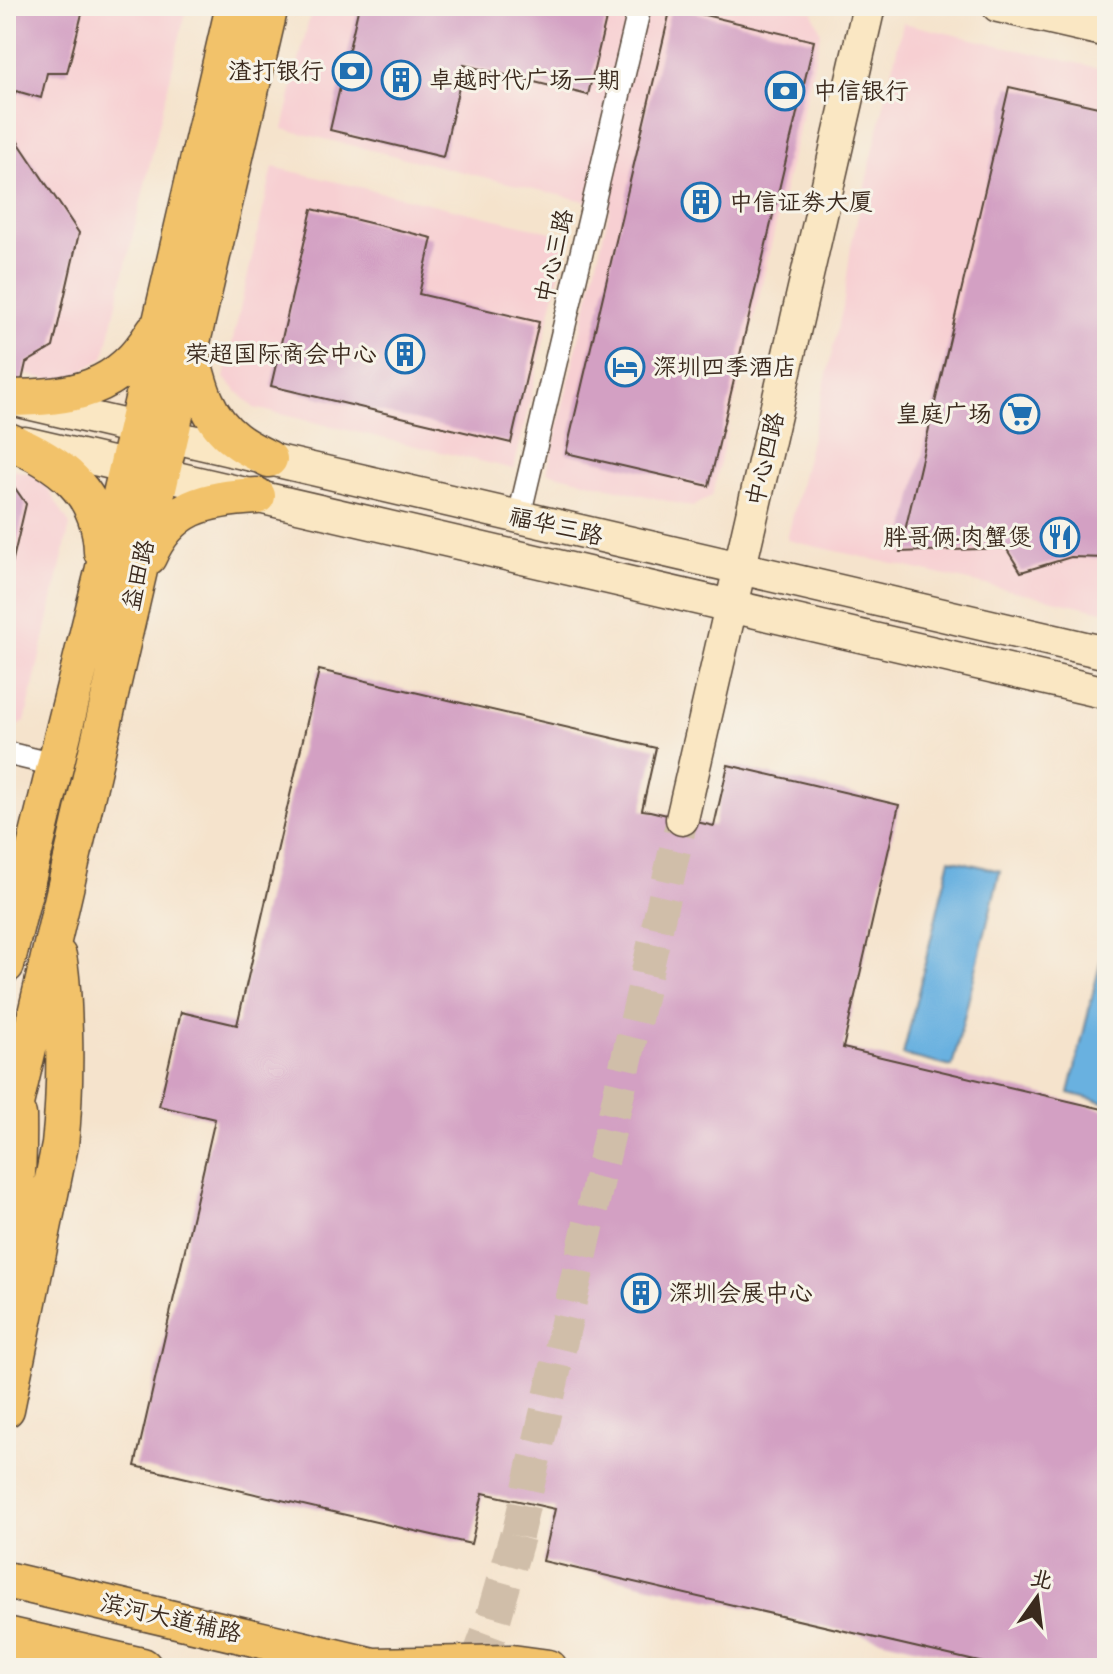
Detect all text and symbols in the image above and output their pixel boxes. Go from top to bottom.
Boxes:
bank icon: 渣打银行 [331,50,373,92]
place label: 渣打银行 [228,54,324,86]
building icon: 卓越时代广场一期 [380,59,422,101]
place label: 卓越时代广场一期 [429,63,621,95]
bank icon: 中信银行 [764,70,806,112]
place label: 中信银行 [813,74,909,106]
building icon: 中信证券大厦 [680,181,722,223]
place label: 中信证券大厦 [729,185,873,217]
street label: 中心三路 [527,205,579,306]
building icon: 荣超国际商会中心 [384,333,426,375]
place label: 荣超国际商会中心 [185,337,377,369]
hotel icon: 深圳四季酒店 [604,346,646,388]
place label: 深圳四季酒店 [653,350,797,382]
supermarket icon: 皇庭广场 [999,393,1041,435]
place label: 皇庭广场 [896,397,992,429]
street label: 中心四路 [738,408,790,509]
street label: 福华三路 [506,499,607,551]
restaurant icon: 胖哥俩·肉蟹煲 [1039,516,1081,558]
place label: 胖哥俩·肉蟹煲 [883,520,1032,552]
street label: 益田路 [113,536,161,613]
building icon: 深圳会展中心 [620,1272,662,1314]
place label: 深圳会展中心 [669,1276,813,1308]
north arrow [997,1558,1077,1638]
text: 北 [1028,1561,1056,1596]
street label: 滨河大道辅路 [97,1585,245,1649]

